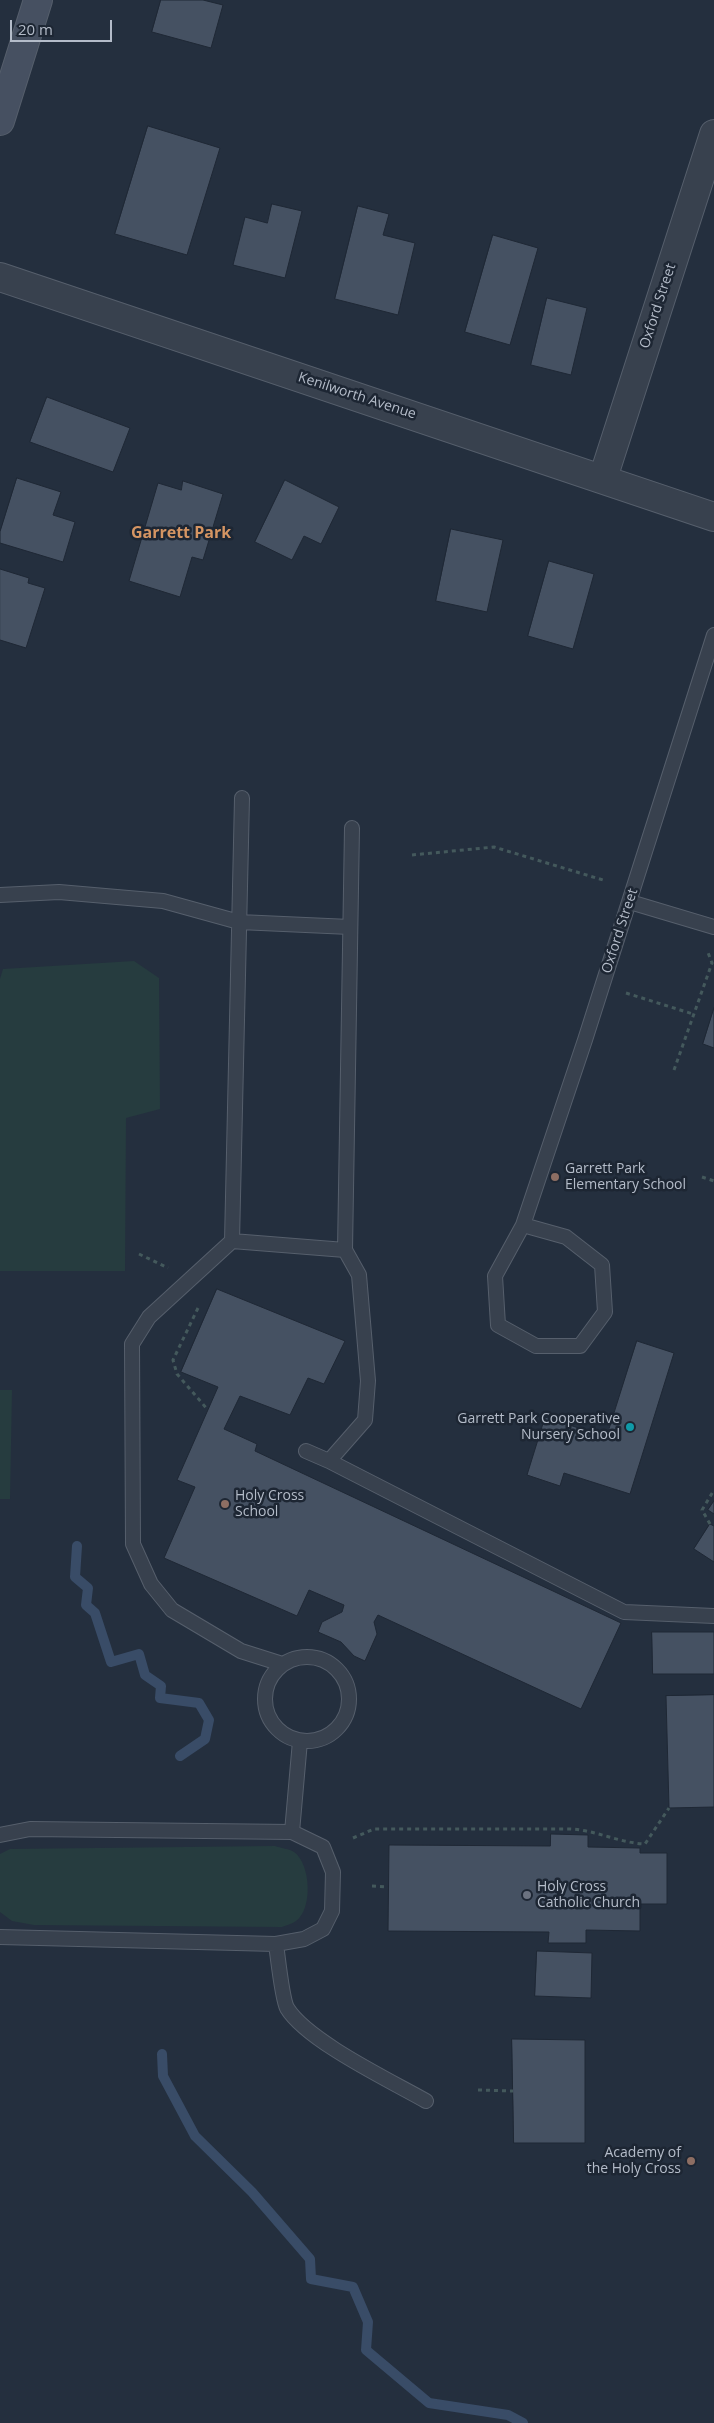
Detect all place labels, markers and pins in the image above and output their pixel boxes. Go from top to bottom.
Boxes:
place label: Garrett Park Elementary School [565,1161,686,1194]
marker: Garrett Park Elementary School [549,1171,561,1183]
place label: Garrett Park Cooperative Nursery School [457,1411,620,1444]
marker: Garrett Park Cooperative Nursery School [624,1421,636,1433]
place label: Holy Cross School [235,1488,304,1520]
marker: Holy Cross School [219,1498,231,1510]
place label: Holy Cross Catholic Church [537,1879,640,1911]
marker: Holy Cross Catholic Church [521,1889,533,1901]
place label: Academy of the Holy Cross [587,2145,681,2178]
marker: Academy of the Holy Cross [685,2155,697,2167]

